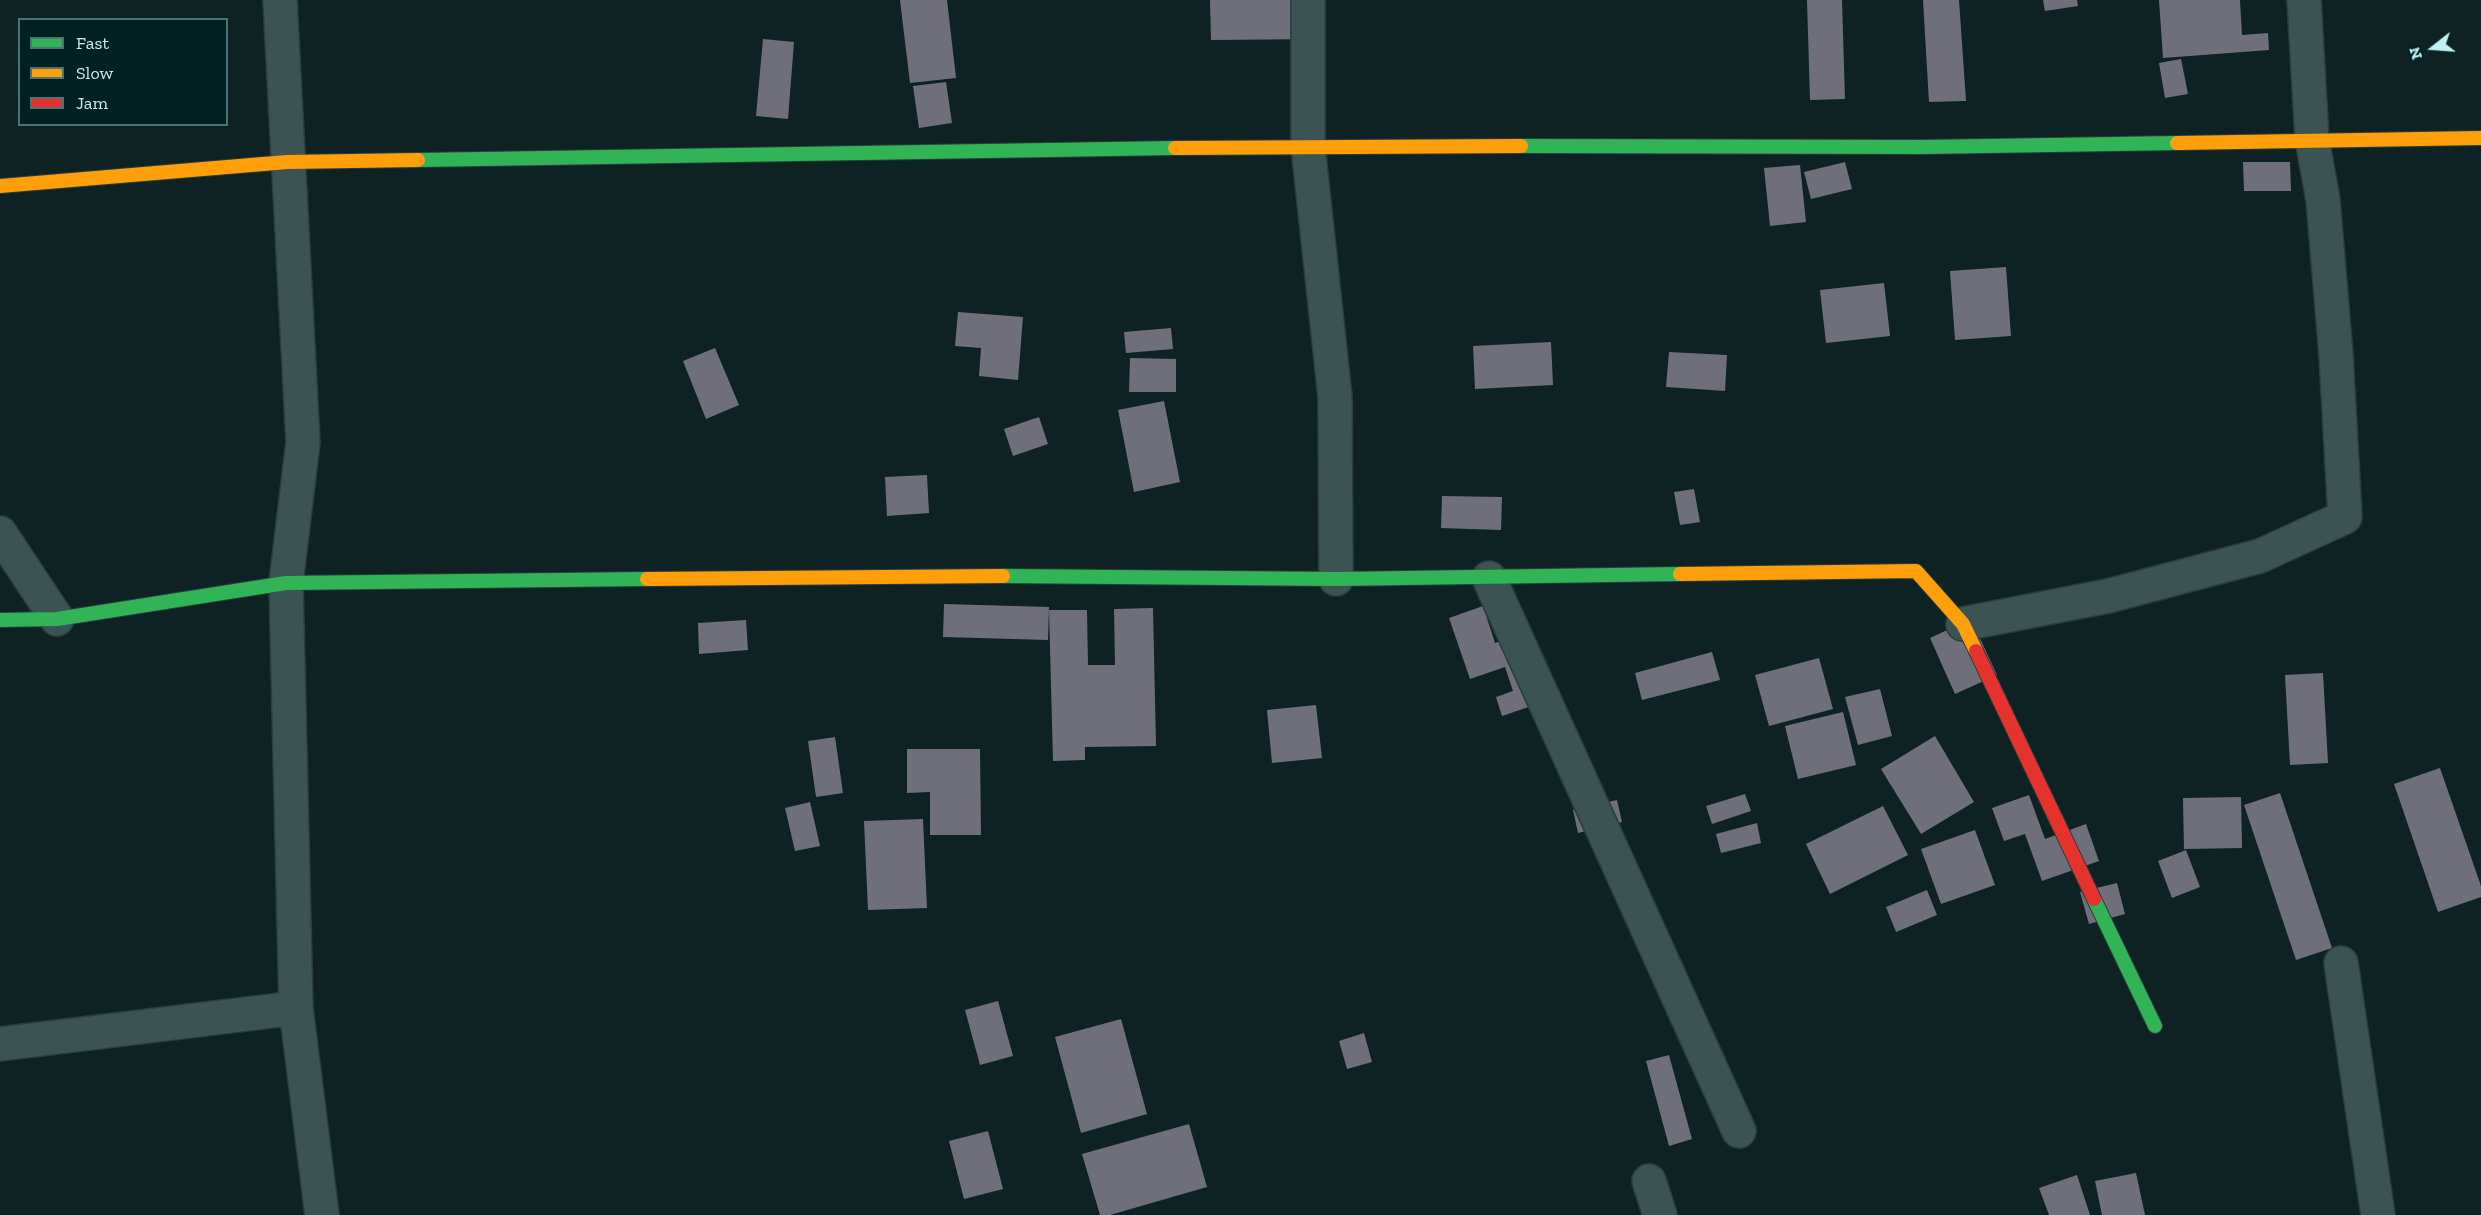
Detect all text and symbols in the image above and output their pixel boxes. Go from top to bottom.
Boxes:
legend [18,18,228,126]
north arrow [2403,18,2463,78]
text: Fast [76,32,109,54]
text: N [2404,45,2426,62]
text: Slow [76,62,113,84]
text: Jam [76,92,108,114]

